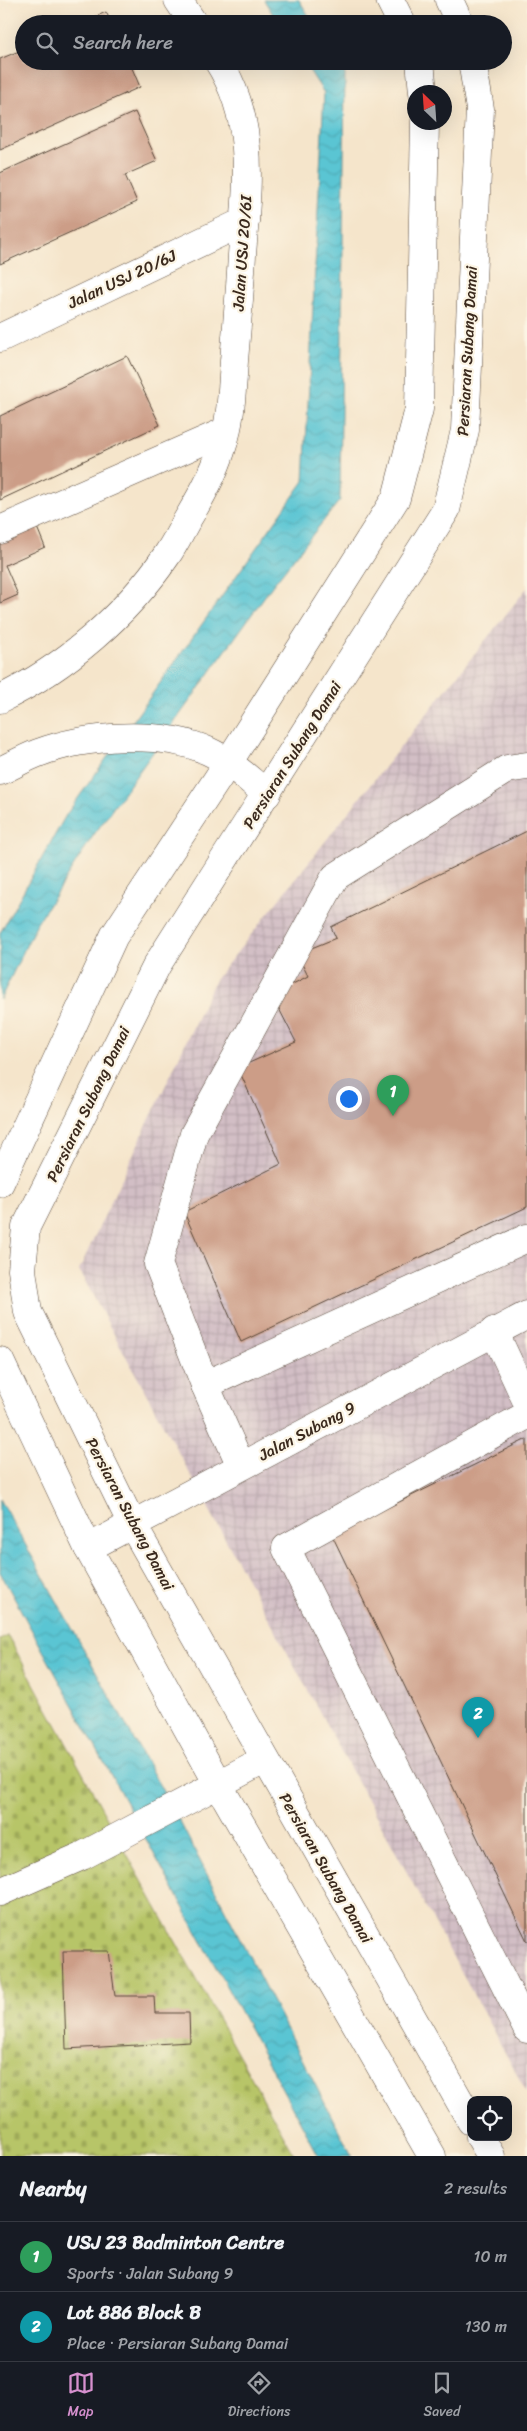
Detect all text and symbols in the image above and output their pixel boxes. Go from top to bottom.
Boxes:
search box [15,15,512,70]
text: Search here [73,26,173,59]
icon: search [33,29,61,57]
north arrow [407,85,452,130]
street label: Jalan USJ 20/6I [223,193,261,313]
street label: Jalan USJ 20/6J [62,241,182,317]
street label: Persiaran Subang Damai [448,265,486,437]
street label: Persiaran Subang Damai [235,675,350,835]
street label: Persiaran Subang Damai [38,1021,139,1187]
pin: 1 [377,1075,409,1116]
your location [336,1086,362,1112]
street label: Jalan Subang 9 [252,1393,361,1469]
street label: Persiaran Subang Damai [77,1432,183,1596]
pin: 2 [462,1697,494,1738]
street label: Persiaran Subang Damai [271,1787,381,1949]
map controls [467,2096,512,2141]
button: locate [467,2096,512,2141]
text: Nearby [20,2170,86,2208]
text: 2 results [444,2174,507,2203]
text: USJ 23 Badminton Centre [67,2226,284,2259]
text: 1 [33,2242,39,2271]
text: 10 m [474,2242,507,2271]
text: Sports · Jalan Subang 9 [67,2259,233,2288]
text: Lot 886 Block B [67,2296,201,2329]
text: 2 [31,2312,41,2341]
text: 130 m [465,2312,507,2341]
text: Place · Persiaran Subang Damai [67,2329,288,2358]
tab: Map [67,2369,95,2424]
tab: Directions [228,2369,290,2424]
tab: Saved [424,2369,460,2424]

